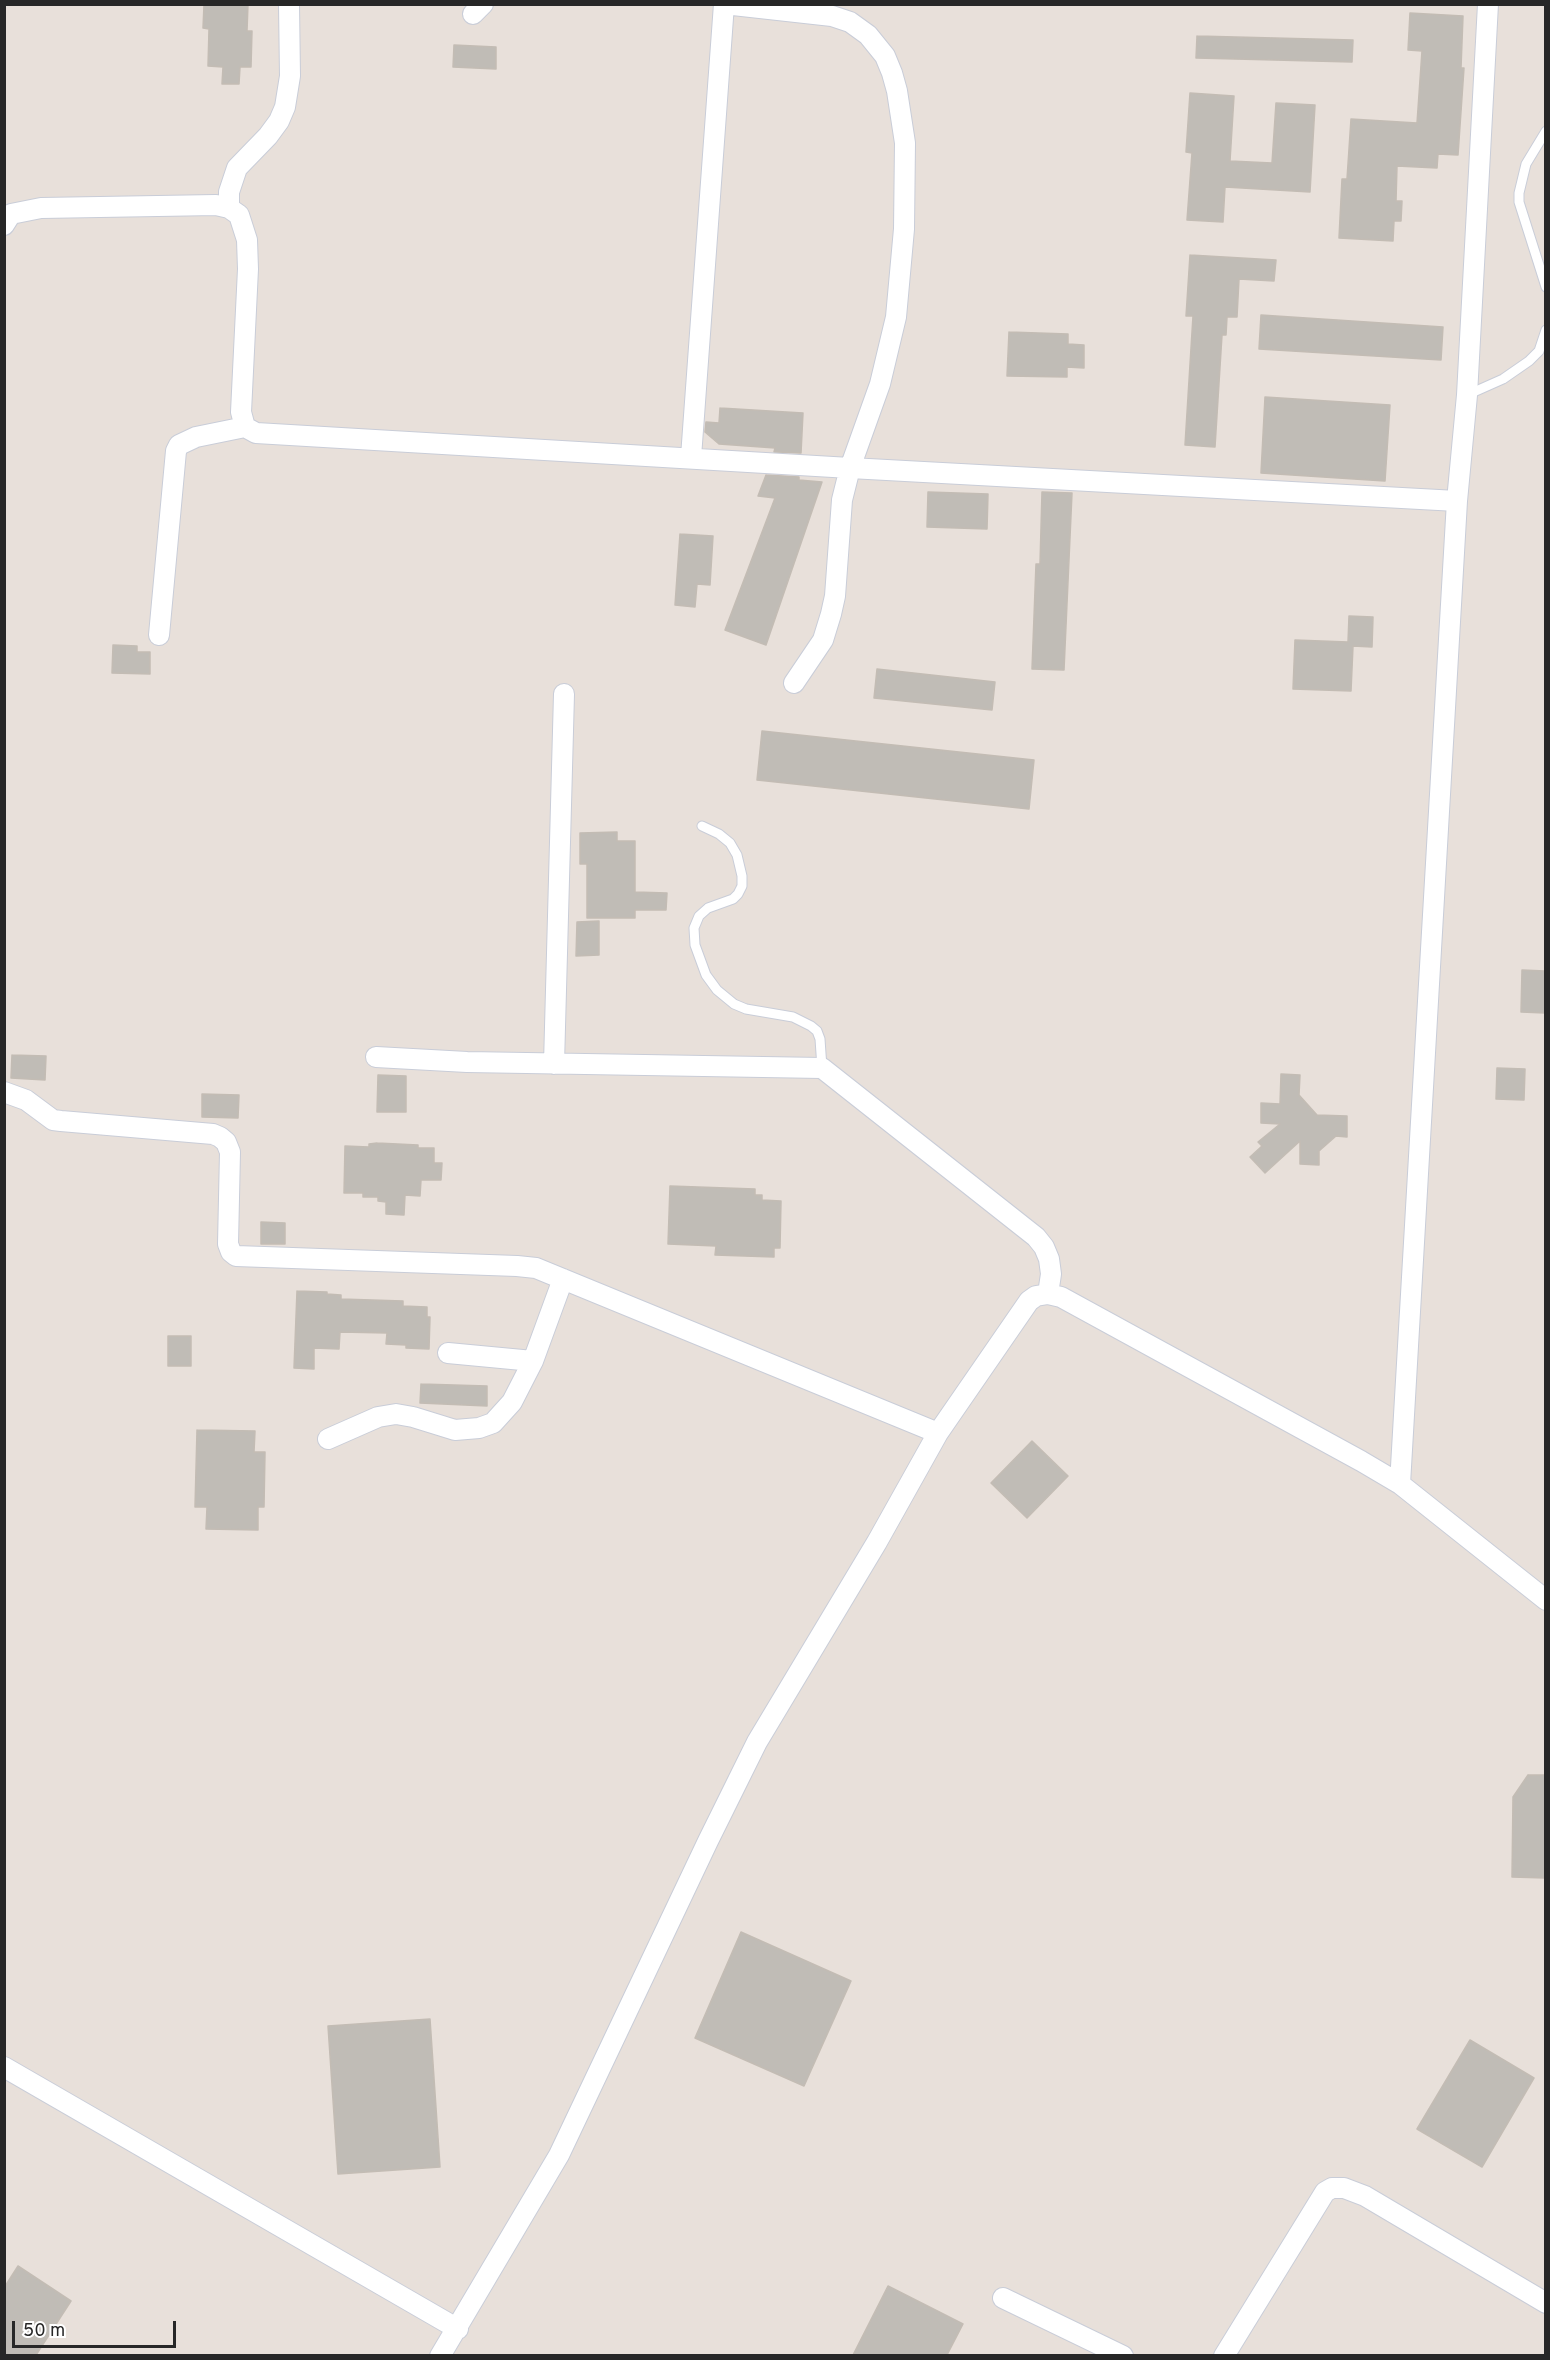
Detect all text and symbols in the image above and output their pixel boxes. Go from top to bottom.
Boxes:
scale bar [15,2309,178,2347]
text: 50 m [23,2320,65,2343]

